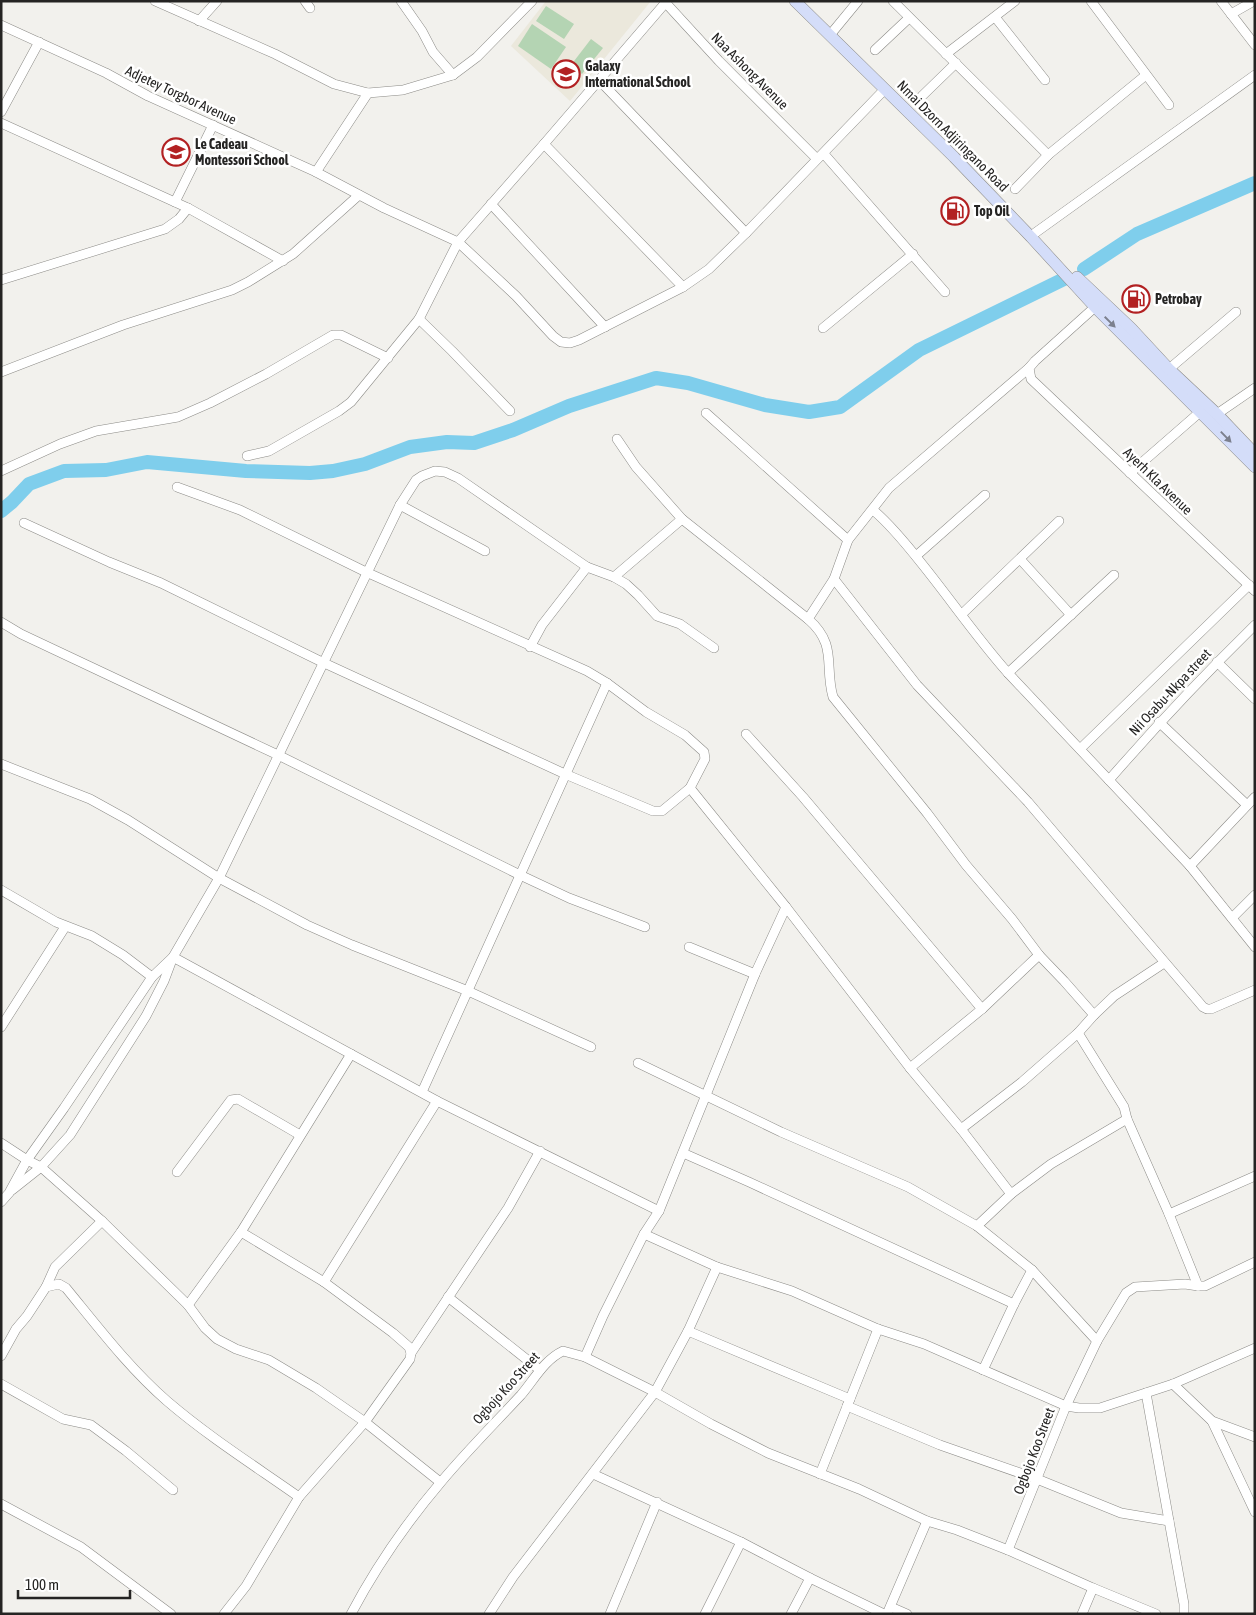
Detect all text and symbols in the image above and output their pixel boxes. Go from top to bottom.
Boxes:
street label: Naa Ashong Avenue [708,29,792,113]
place label: Galaxy International School [585,58,691,90]
school or university icon: Galaxy International School [551,59,581,89]
street label: Adjetey Torgbor Avenue [123,62,239,128]
street label: Nmai Dzorn Adjiringano Road [894,77,1012,195]
place label: Le Cadeau Montessori School [195,136,289,168]
school or university icon: Le Cadeau Montessori School [161,137,191,167]
fuel station icon: Top Oil [940,196,970,226]
place label: Top Oil [974,203,1010,219]
fuel station icon: Petrobay [1121,284,1151,314]
place label: Petrobay [1155,291,1202,307]
one-way arrow [1104,316,1116,328]
one-way arrow [1219,431,1231,443]
street label: Ayerh Kla Avenue [1120,444,1196,518]
street label: Nii Osabu-Nkpa street [1126,645,1214,739]
street label: Ogbojo Koo Street [469,1349,543,1427]
street label: Ogbojo Koo Street [1010,1405,1058,1497]
scale bar [18,1568,130,1600]
text: 100 m [25,1576,59,1593]

